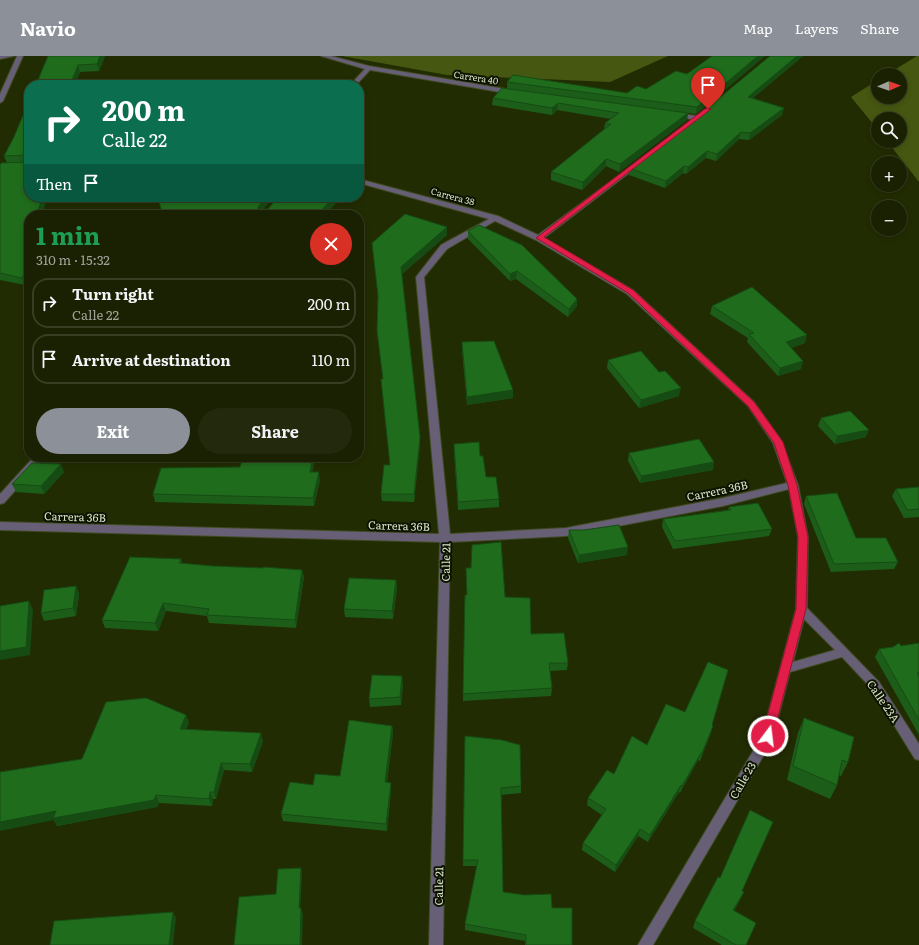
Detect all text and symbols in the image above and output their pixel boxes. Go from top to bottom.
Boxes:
text: Navio [20,14,76,42]
text: Map [743,18,773,38]
text: Layers [795,18,838,38]
text: Share [860,18,899,38]
street label: Carrera 40 [453,67,499,87]
pin [691,68,725,109]
north arrow [871,68,907,104]
map controls [871,68,907,236]
icon: arrive [697,74,719,96]
text: 200 m [102,88,185,130]
icon: right [36,96,88,148]
button: search [871,112,907,148]
text: Calle 22 [102,126,167,153]
button: + [871,156,907,192]
text: Then [36,172,72,195]
icon: arrive [80,172,102,194]
street label: Carrera 38 [430,183,476,209]
button: − [871,200,907,236]
text: 1 min [36,217,100,252]
button: close [310,223,352,265]
text: 310 m · 15:32 [36,250,110,269]
text: Turn right [72,282,154,305]
icon: right [38,292,60,314]
text: 200 m [308,292,350,315]
text: Calle 22 [72,305,119,324]
icon: arrive [38,348,60,370]
text: Arrive at destination [72,348,231,371]
text: 110 m [312,348,350,371]
button: Exit [36,408,190,454]
button: Share [198,408,352,454]
street label: Carrera 36B [685,476,749,504]
street label: Carrera 36B [44,507,106,525]
street label: Carrera 36B [368,516,430,534]
street label: Calle 21 [437,542,453,582]
street label: Calle 23A [864,677,904,725]
position arrow [747,715,789,757]
street label: Calle 23 [725,759,759,801]
street label: Calle 21 [430,866,446,906]

